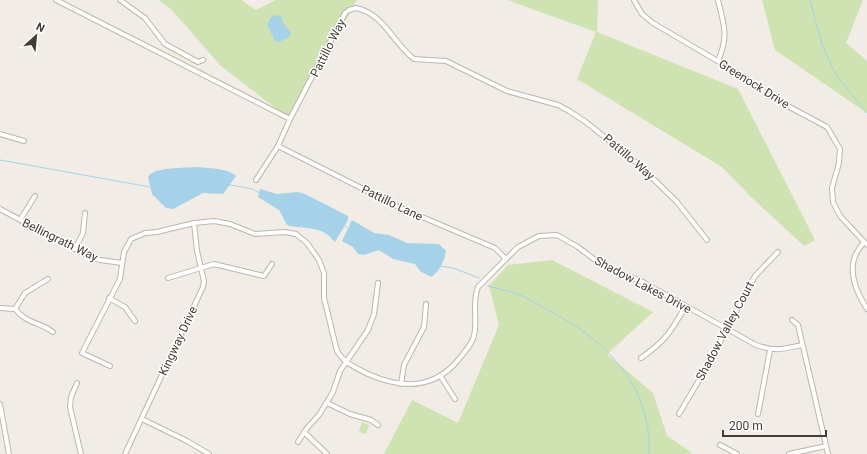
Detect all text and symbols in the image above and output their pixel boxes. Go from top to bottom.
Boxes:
north arrow [16,16,56,56]
street label: Pattillo Way [307,16,349,79]
text: N [34,20,47,35]
street label: Greenock Drive [716,57,792,111]
street label: Pattillo Way [601,131,658,183]
street label: Pattillo Lane [359,182,425,224]
street label: Bellingrath Way [20,216,100,264]
street label: Shadow Lakes Drive [592,254,694,316]
street label: Shadow Valley Court [693,279,757,383]
street label: Kingway Drive [156,304,200,378]
scale bar [723,412,826,438]
text: 200 m [729,419,763,433]

